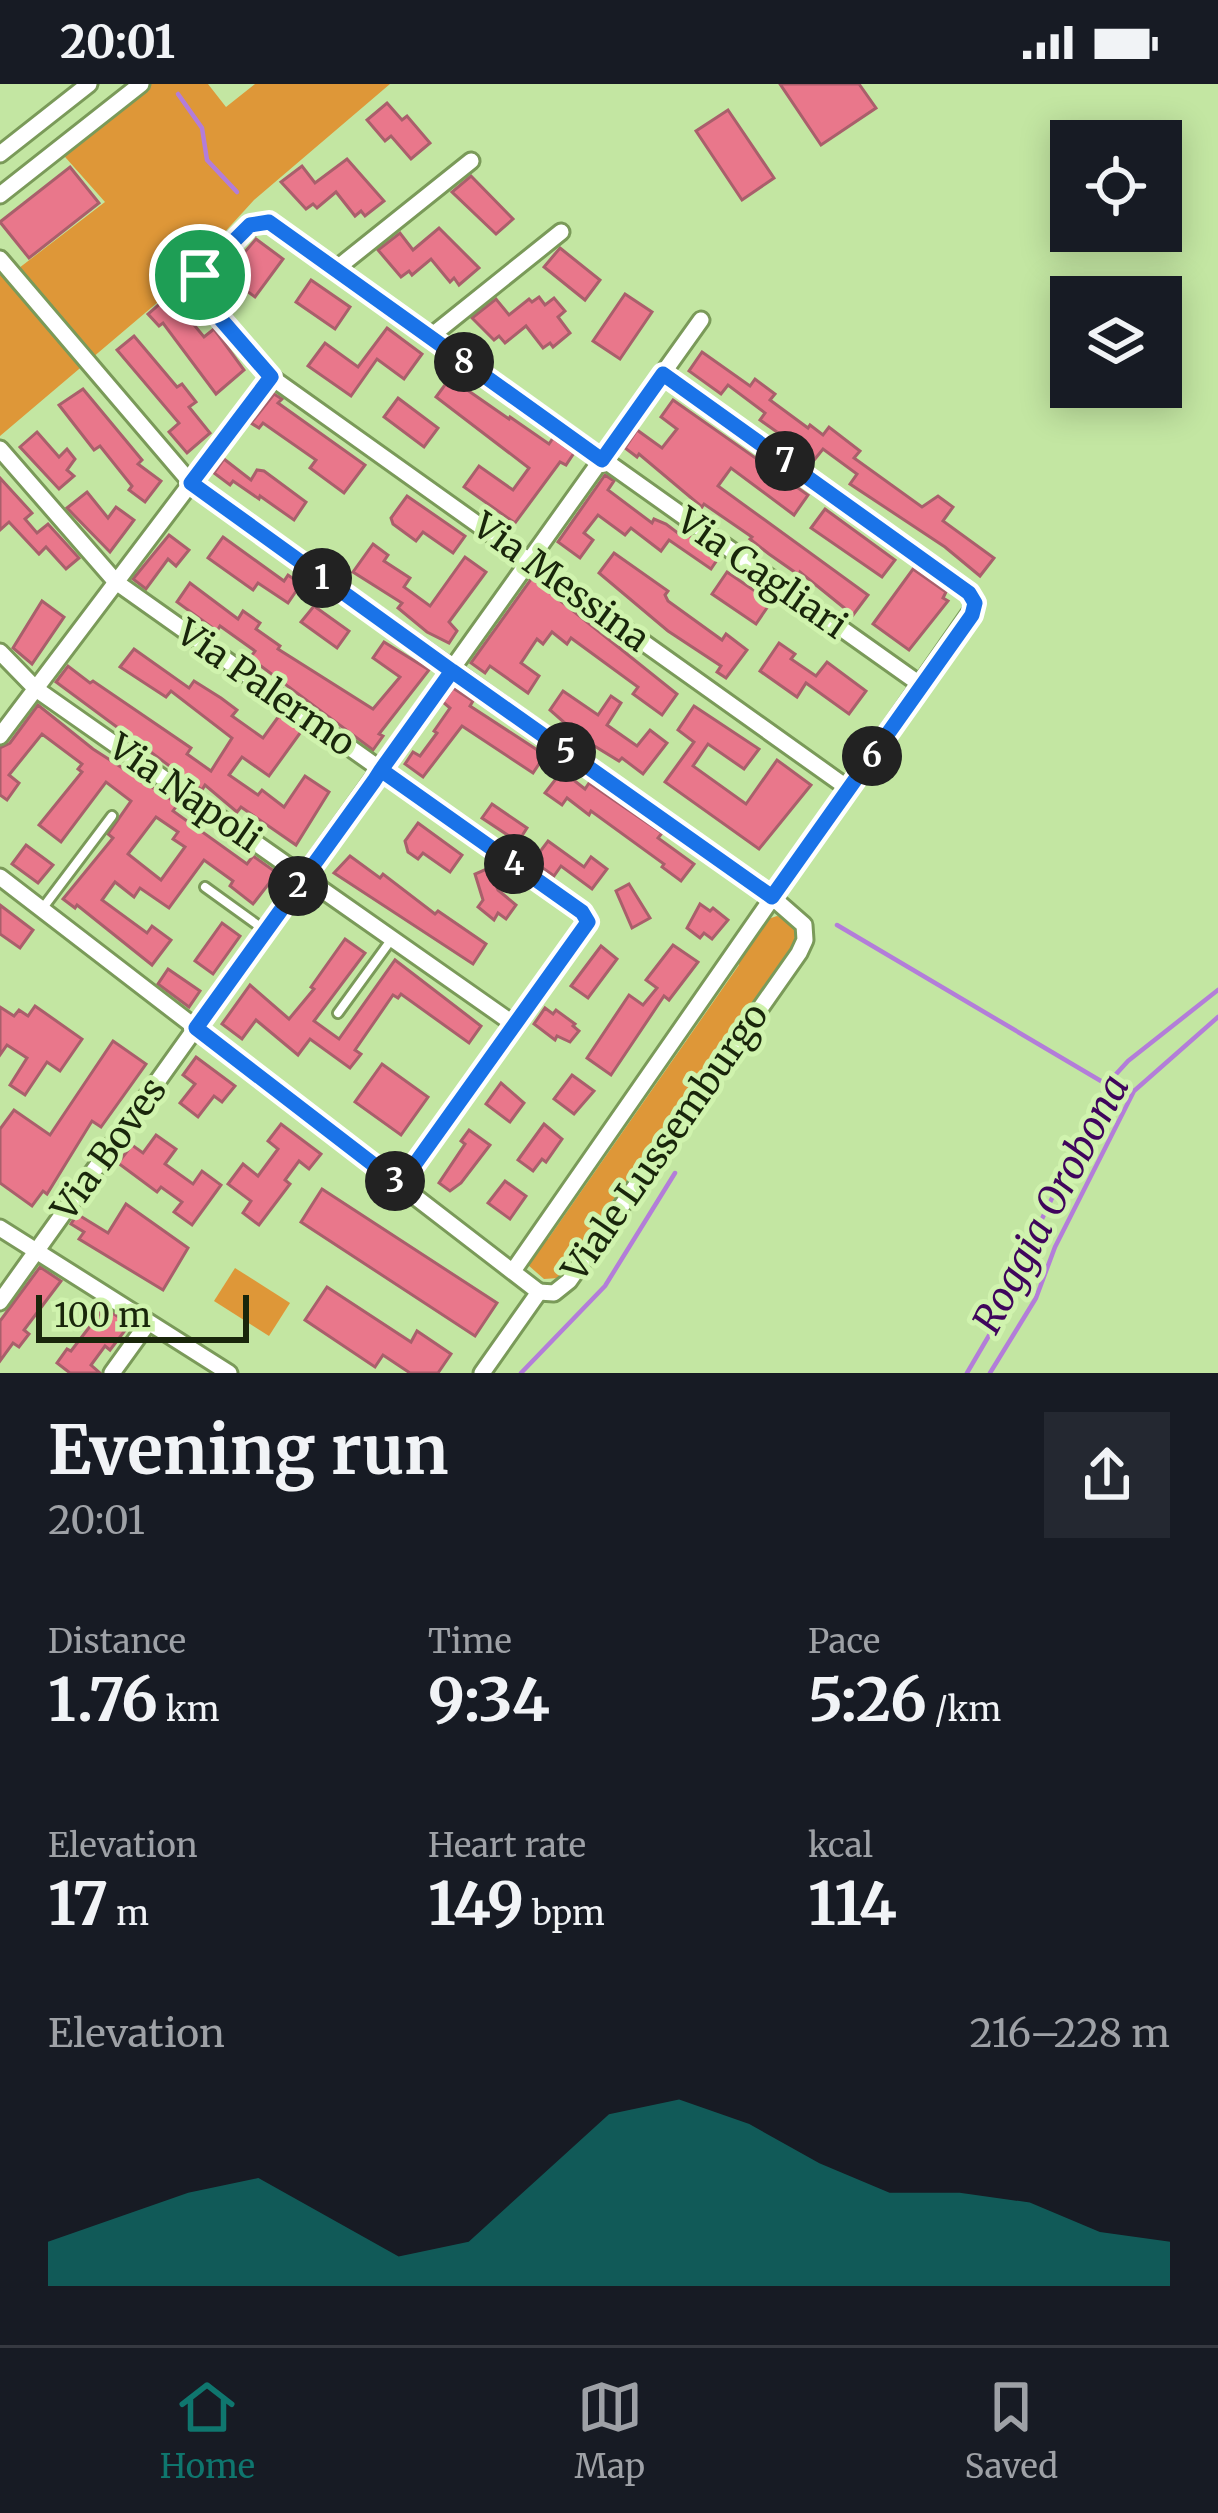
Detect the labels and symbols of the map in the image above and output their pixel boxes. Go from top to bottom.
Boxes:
pin [149,224,251,326]
pin: 8 [434,332,494,392]
pin: 7 [755,431,815,491]
street label: Via Cagliari [667,497,856,648]
street label: Via Messina [463,502,658,661]
pin: 1 [292,548,352,608]
street label: Via Palermo [167,609,364,766]
pin: 5 [536,722,596,782]
street label: Via Napoli [99,723,270,862]
pin: 6 [842,726,902,786]
pin: 4 [484,834,544,894]
pin: 2 [268,856,328,916]
street label: Viale Lussemburgo [552,994,778,1290]
water label: Roggia Orobona [962,1066,1140,1342]
street label: Via Boves [41,1069,176,1230]
pin: 3 [365,1151,425,1211]
scale bar [36,1289,249,1342]

